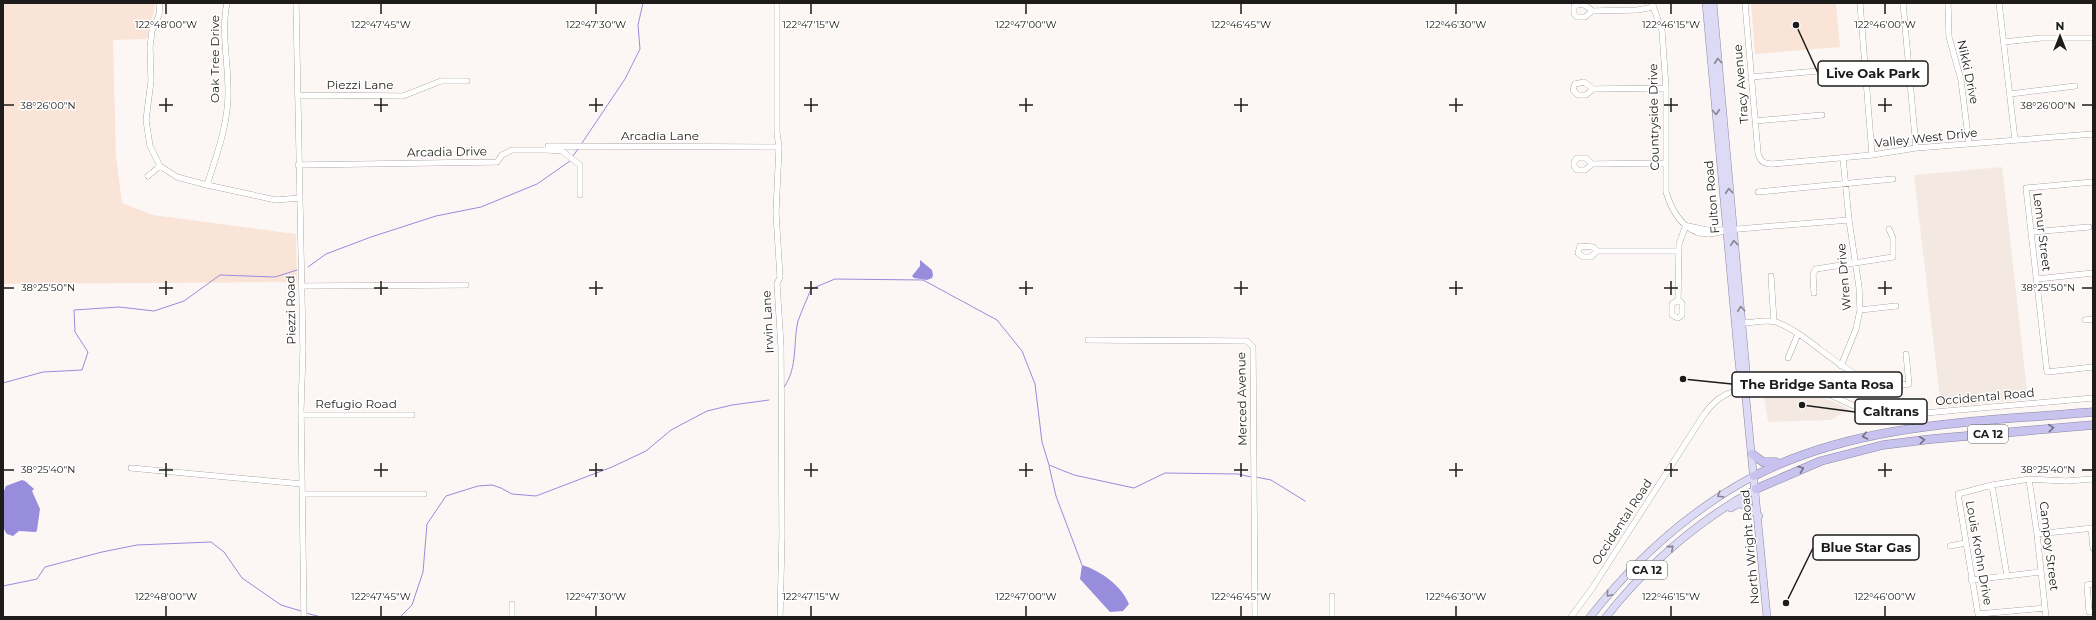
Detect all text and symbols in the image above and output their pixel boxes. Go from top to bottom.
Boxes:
street label: Oak Tree Drive [207,15,222,103]
north arrow [2040,16,2080,56]
text: 122°48'00"W [135,18,197,31]
text: 122°47'45"W [351,18,411,31]
text: 122°47'30"W [566,18,626,31]
text: 122°47'15"W [782,18,840,31]
text: 122°47'00"W [995,18,1057,31]
text: 122°46'45"W [1211,18,1271,31]
text: 122°46'30"W [1426,18,1486,31]
text: 122°46'15"W [1642,18,1700,31]
text: 122°46'00"W [1854,18,1916,31]
text: N [2056,19,2064,33]
street label: Nikki Drive [1954,38,1983,105]
street label: Tracy Avenue [1730,44,1751,124]
one-way arrow [1714,58,1723,64]
callout: Live Oak Park [1818,61,1928,86]
street label: Countryside Drive [1645,63,1662,171]
text: Live Oak Park [1826,65,1920,81]
street label: Piezzi Lane [326,77,394,92]
text: 38°26'00"N [20,99,76,112]
text: 38°26'00"N [2020,99,2076,112]
one-way arrow [1711,109,1720,115]
street label: Valley West Drive [1874,125,1978,150]
street label: Arcadia Lane [621,128,699,143]
street label: Arcadia Drive [407,143,487,160]
street label: Fulton Road [1701,160,1722,234]
one-way arrow [1725,188,1734,194]
street label: Lemur Street [2030,192,2055,272]
one-way arrow [1730,240,1739,246]
street label: Wren Drive [1833,243,1854,311]
street label: Piezzi Road [282,275,299,345]
text: 38°25'50"N [21,281,75,294]
text: 38°25'50"N [2021,281,2075,294]
street label: Irwin Lane [758,290,777,354]
one-way arrow [1736,306,1745,312]
street label: Merced Avenue [1233,352,1250,446]
callout: The Bridge Santa Rosa [1732,372,1902,397]
text: The Bridge Santa Rosa [1740,376,1894,392]
street label: Occidental Road [1935,385,2035,408]
street label: Refugio Road [315,396,397,411]
callout: Caltrans [1855,399,1927,424]
text: Caltrans [1863,403,1919,419]
one-way arrow [2048,424,2054,433]
road number: CA 12 [1968,425,2008,443]
one-way arrow [1862,431,1869,439]
one-way arrow [1919,436,1925,445]
text: 38°25'40"N [21,463,75,476]
text: 38°25'40"N [2021,463,2075,476]
one-way arrow [1797,465,1804,473]
street label: Occidental Road [1588,476,1655,568]
street label: North Wright Road [1737,489,1762,605]
one-way arrow [1717,490,1724,498]
street label: Louis Krohn Drive [1963,499,1996,607]
street label: Campoy Street [2037,501,2062,591]
callout: Blue Star Gas [1813,535,1919,560]
text: Blue Star Gas [1821,539,1911,555]
one-way arrow [1666,545,1674,552]
road number: CA 12 [1627,561,1667,579]
one-way arrow [1606,589,1613,596]
text: 122°48'00"W [135,590,197,603]
text: 122°47'45"W [351,590,411,603]
text: 122°47'30"W [566,590,626,603]
text: 122°47'15"W [782,590,840,603]
text: 122°47'00"W [995,590,1057,603]
text: 122°46'45"W [1211,590,1271,603]
text: 122°46'30"W [1426,590,1486,603]
text: 122°46'15"W [1642,590,1700,603]
text: 122°46'00"W [1854,590,1916,603]

